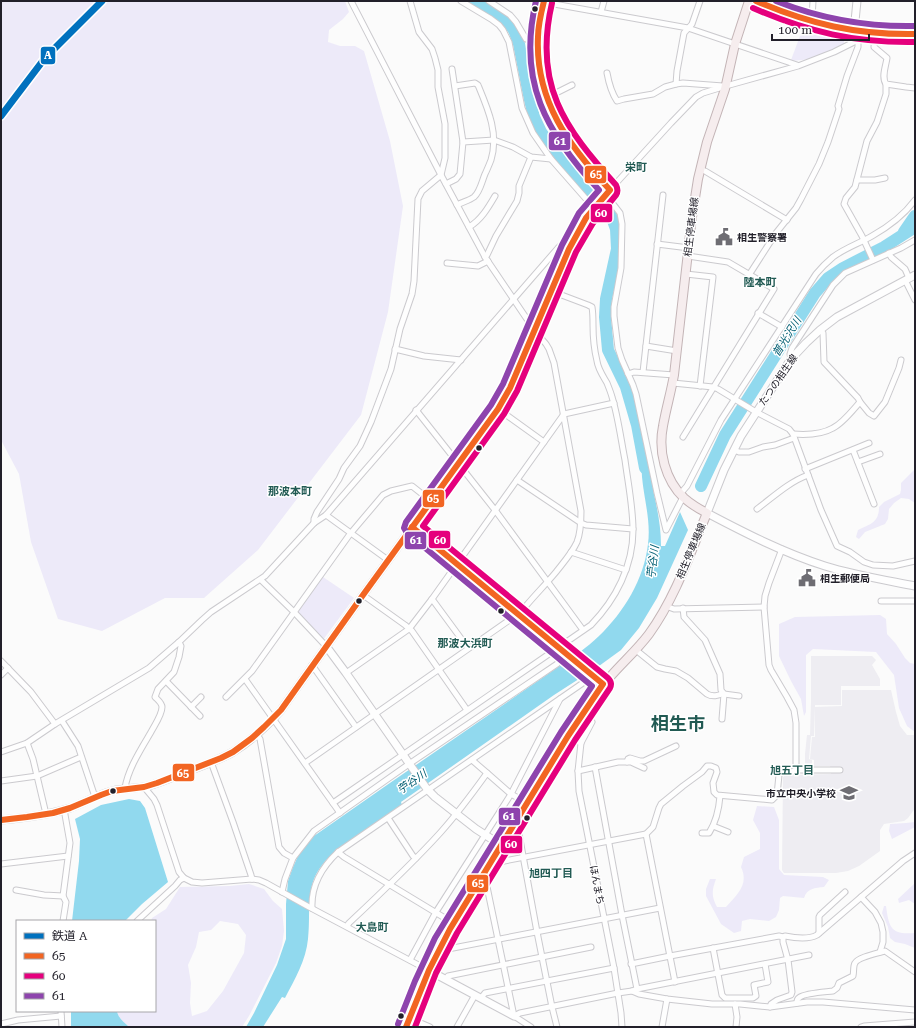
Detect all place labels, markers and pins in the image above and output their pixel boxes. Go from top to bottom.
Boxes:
unlabelled marker [530,4,540,14]
public building icon: 相生警察署 [714,227,734,247]
place label: 相生警察署 [737,232,787,243]
unlabelled marker [474,443,484,453]
public building icon: 相生郵便局 [797,568,817,588]
place label: 相生郵便局 [820,573,870,584]
unlabelled marker [354,596,364,606]
unlabelled marker [496,606,506,616]
school or university icon: 市立中央小学校 [839,783,859,803]
unlabelled marker [108,786,118,796]
place label: 市立中央小学校 [766,788,836,799]
unlabelled marker [522,813,532,823]
unlabelled marker [396,1011,406,1021]

